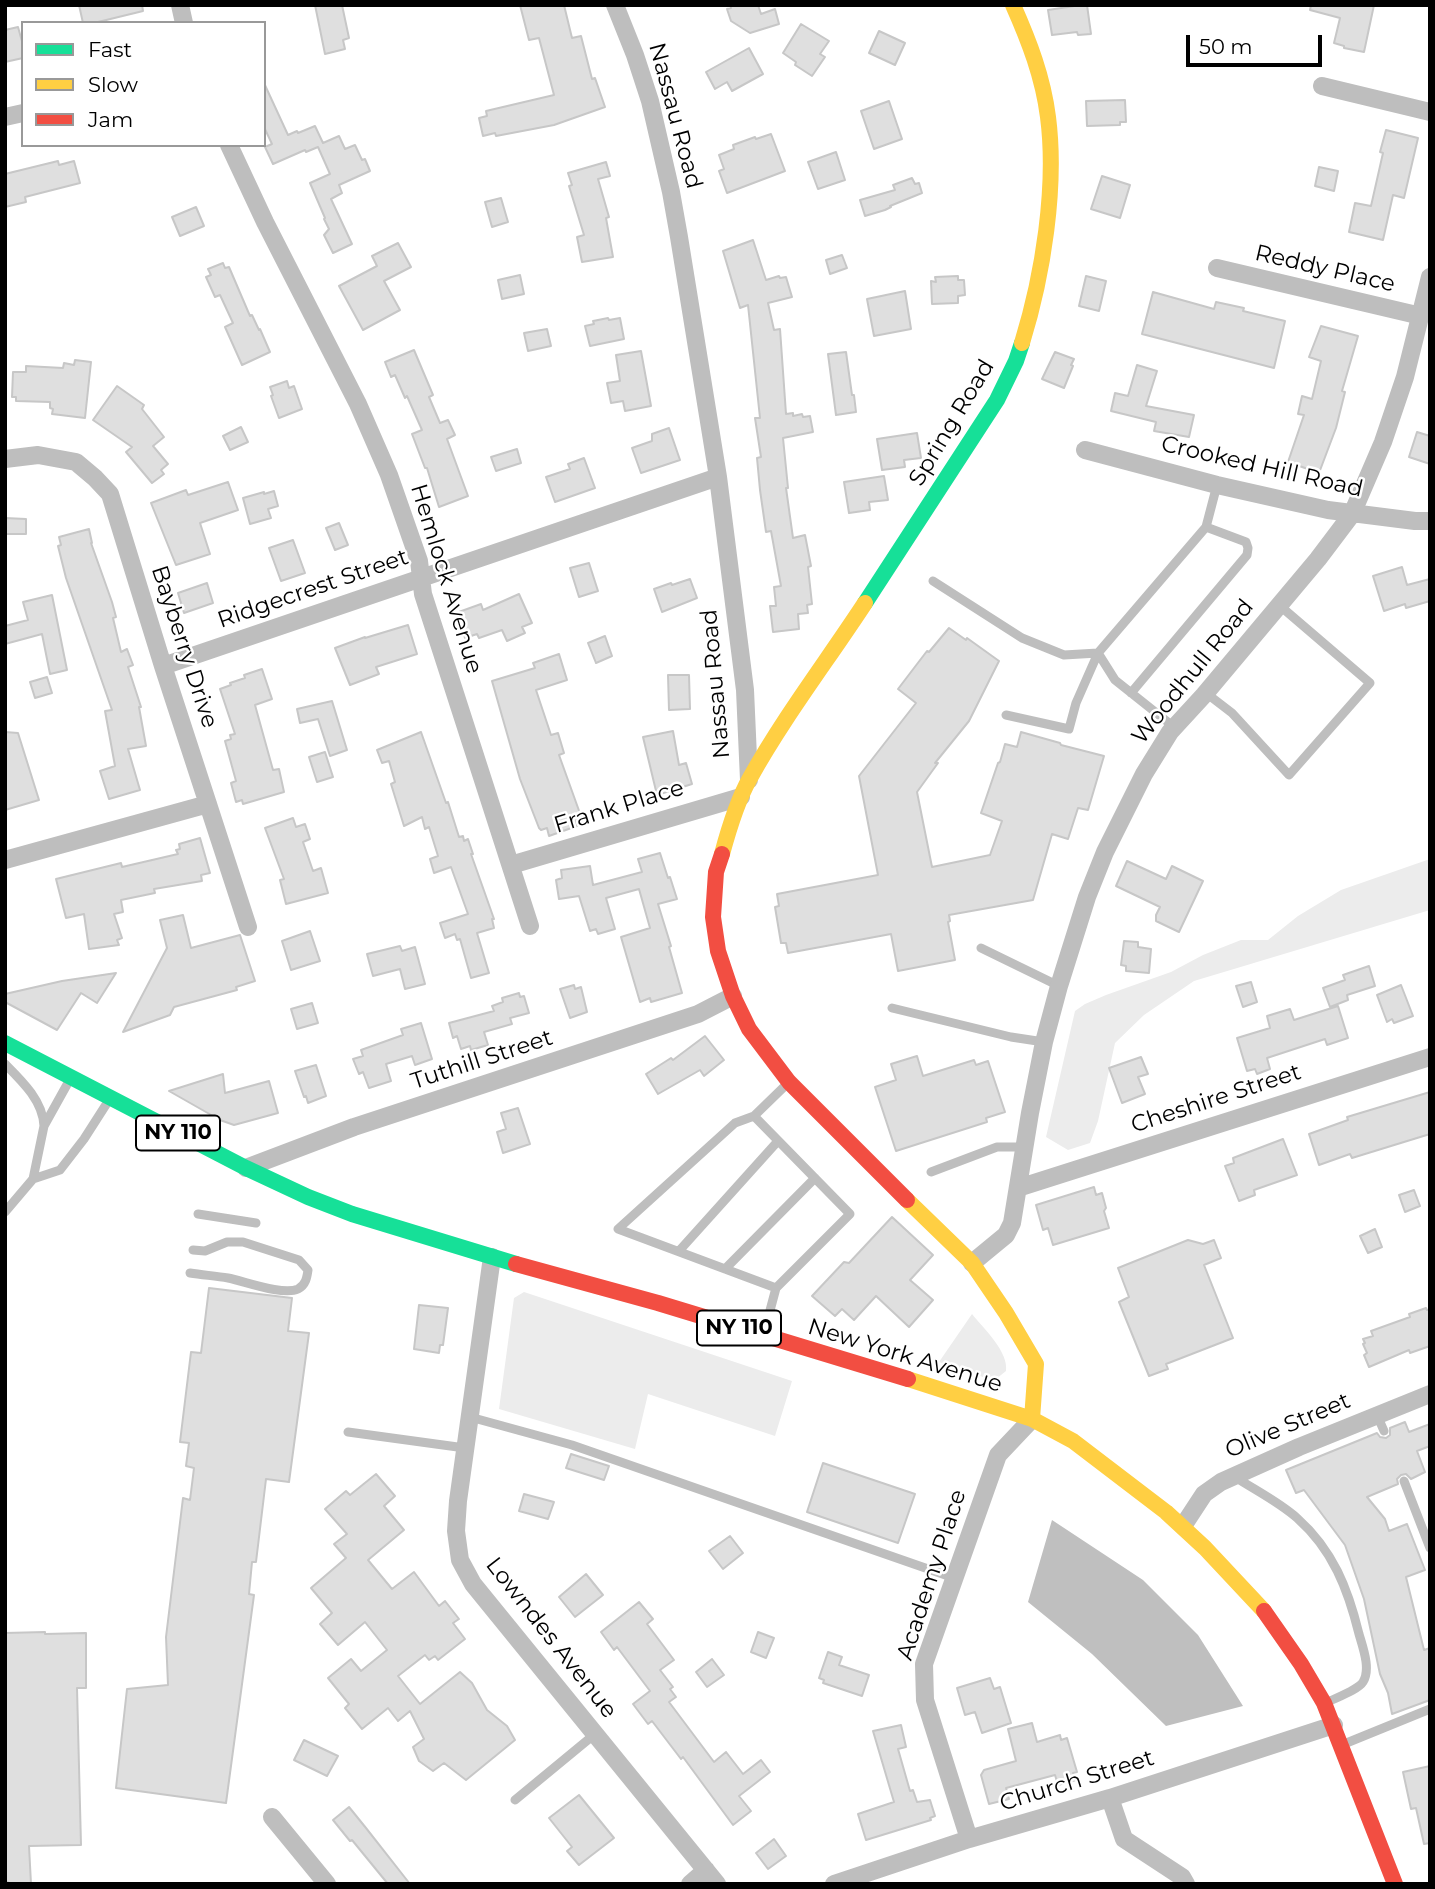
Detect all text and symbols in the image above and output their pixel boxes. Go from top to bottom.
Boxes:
legend [21,21,266,147]
scale bar [1190,21,1326,65]
text: 50 m [1199,34,1253,59]
text: Fast [88,37,132,62]
street label: Nassau Road [642,40,708,192]
text: Slow [88,72,138,97]
text: Jam [88,107,133,132]
street label: Reddy Place [1252,239,1398,299]
street label: Spring Road [903,355,1001,491]
street label: Crooked Hill Road [1158,430,1366,504]
street label: Hemlock Avenue [404,481,488,677]
street label: Ridgecrest Street [214,543,412,635]
street label: Bayberry Drive [145,562,223,732]
street label: Woodhull Road [1126,594,1260,750]
street label: Nassau Road [696,608,736,760]
street label: Frank Place [551,774,687,840]
street label: Tuthill Street [408,1024,556,1096]
street label: Cheshire Street [1128,1059,1304,1139]
road number: NY 110 [136,1116,220,1150]
road number: NY 110 [697,1310,781,1346]
street label: New York Avenue [804,1313,1006,1399]
street label: Olive Street [1221,1387,1355,1465]
street label: Academy Place [891,1486,973,1664]
street label: Lowndes Avenue [480,1552,622,1724]
street label: Church Street [996,1744,1158,1818]

